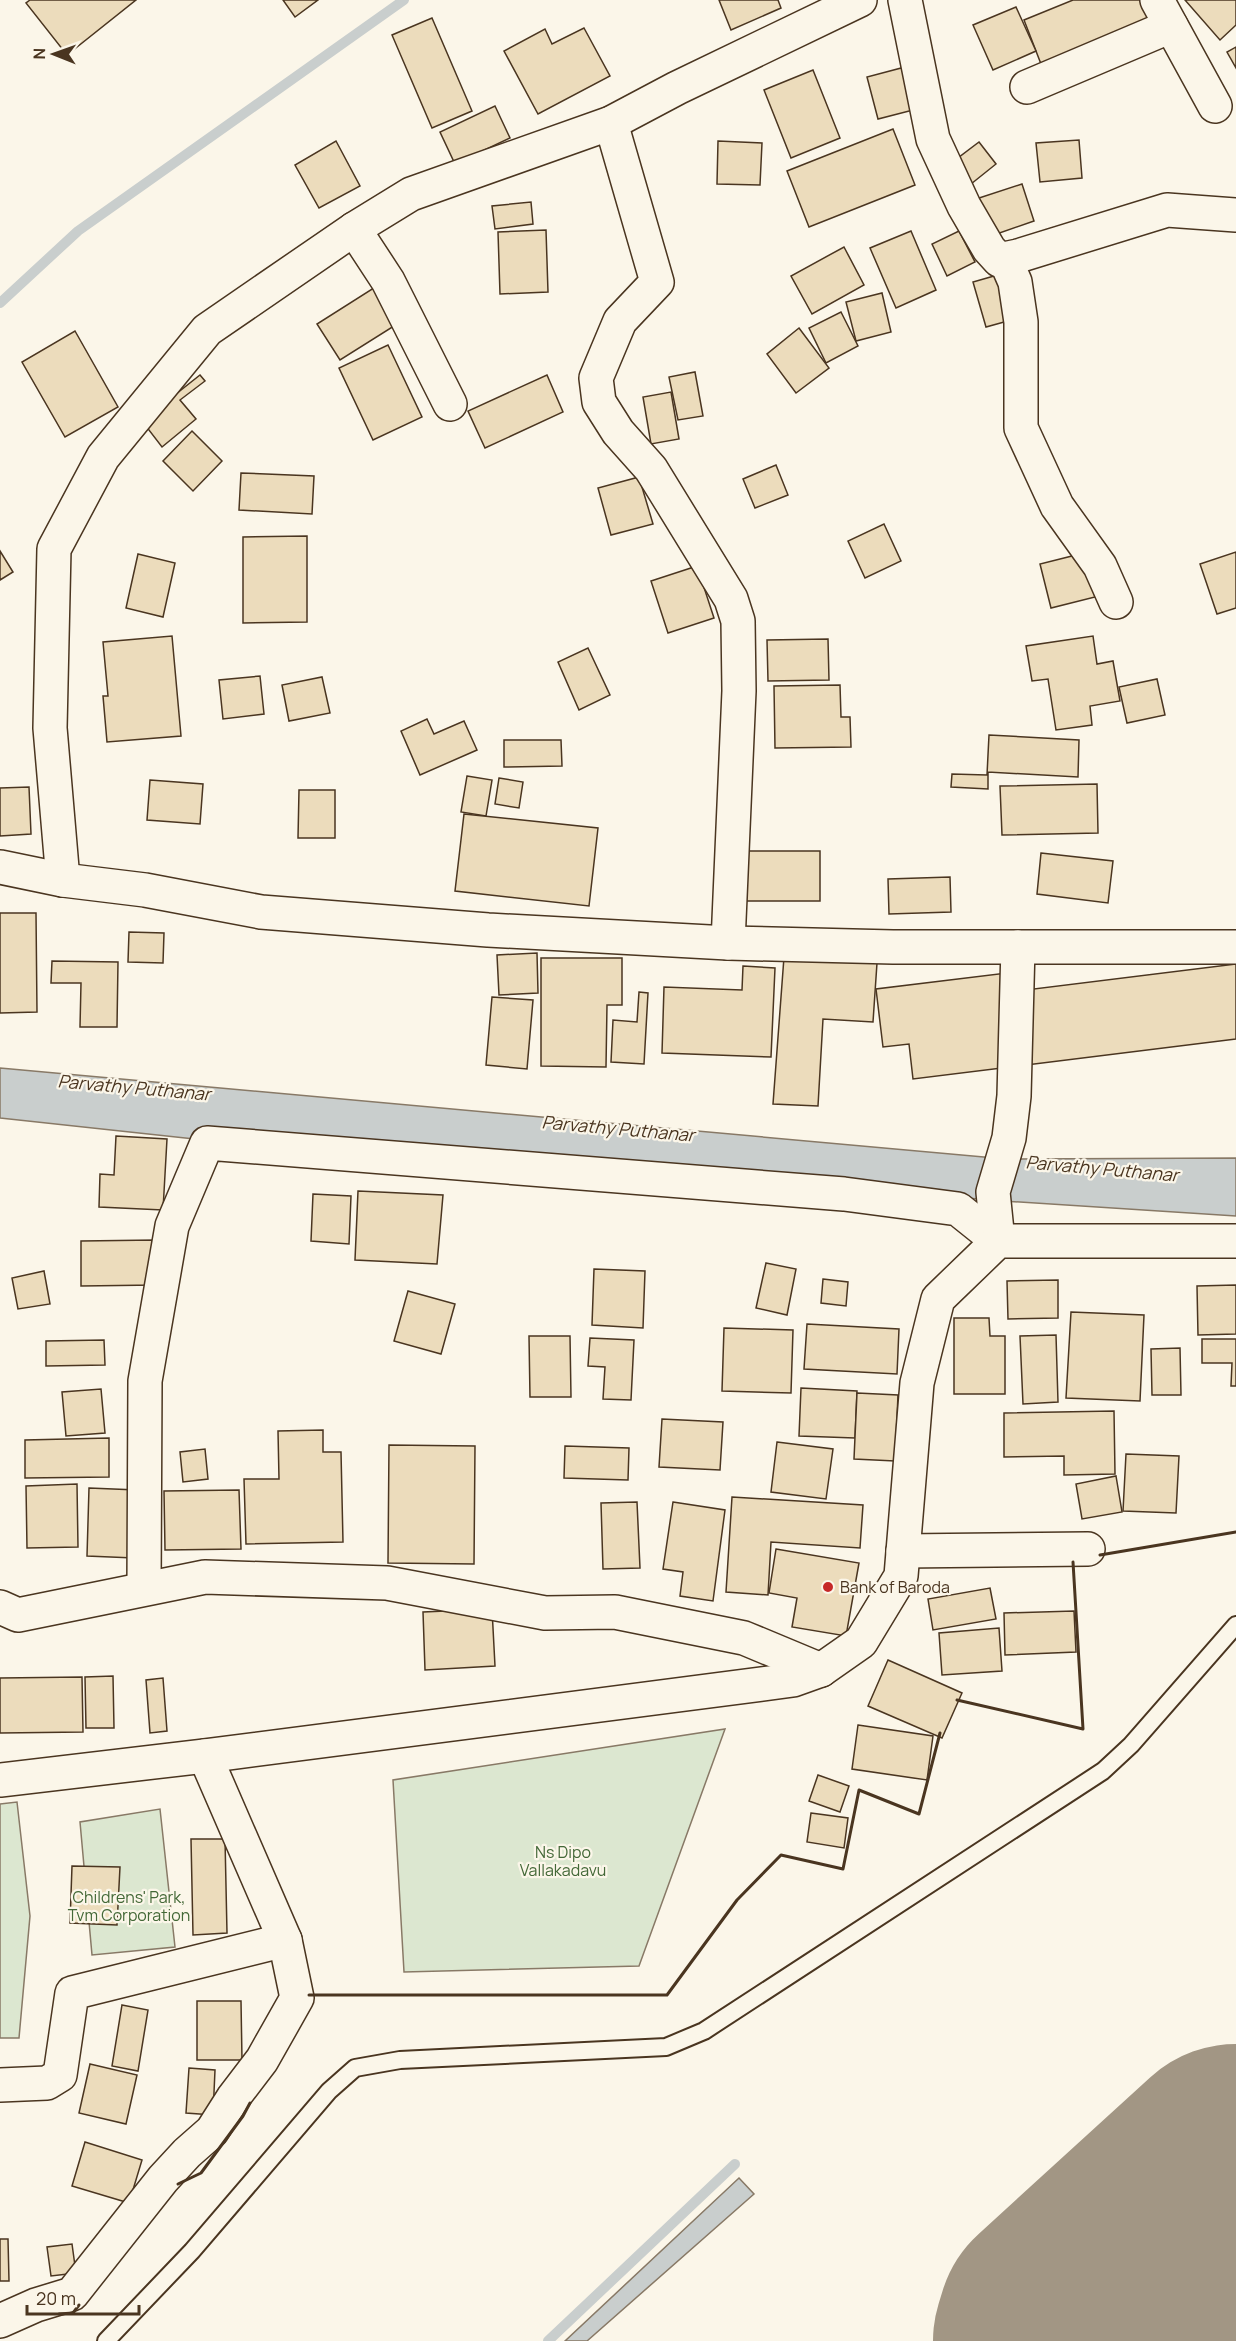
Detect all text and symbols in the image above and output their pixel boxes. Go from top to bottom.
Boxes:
north arrow [24,24,84,84]
text: N [28,48,50,60]
water label: Parvathy Puthanar [57,1068,214,1106]
water label: Parvathy Puthanar [541,1109,698,1147]
water label: Parvathy Puthanar [1025,1149,1182,1187]
place label: Bank of Baroda [840,1576,950,1598]
marker: Bank of Baroda [821,1580,835,1594]
park label: Ns Dipo Vallakadavu [520,1841,606,1881]
park label: Childrens' Park, Tvm Corporation [68,1886,190,1926]
scale bar [27,2278,140,2316]
text: 20 m [36,2286,76,2310]

